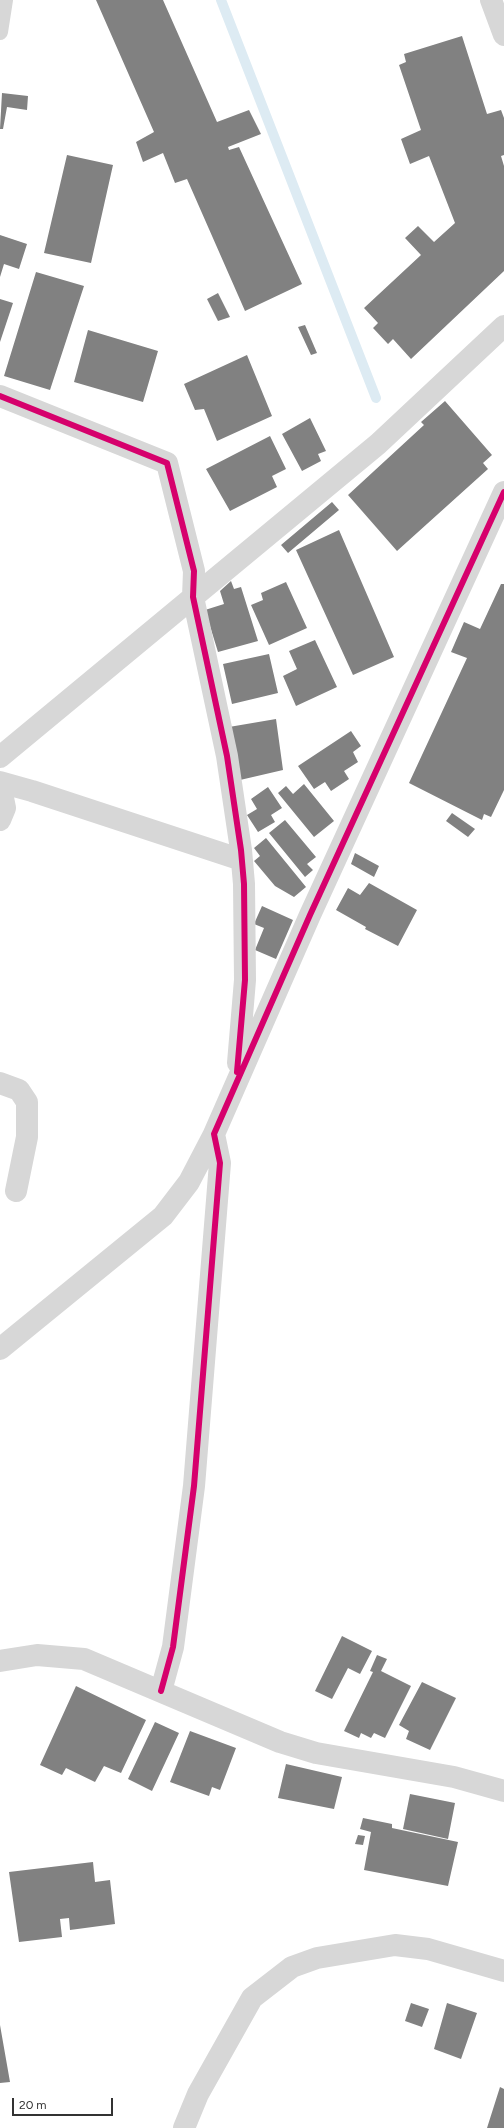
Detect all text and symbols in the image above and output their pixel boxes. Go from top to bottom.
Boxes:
scale bar [14,2090,115,2116]
text: 20 m [19,2098,47,2112]

